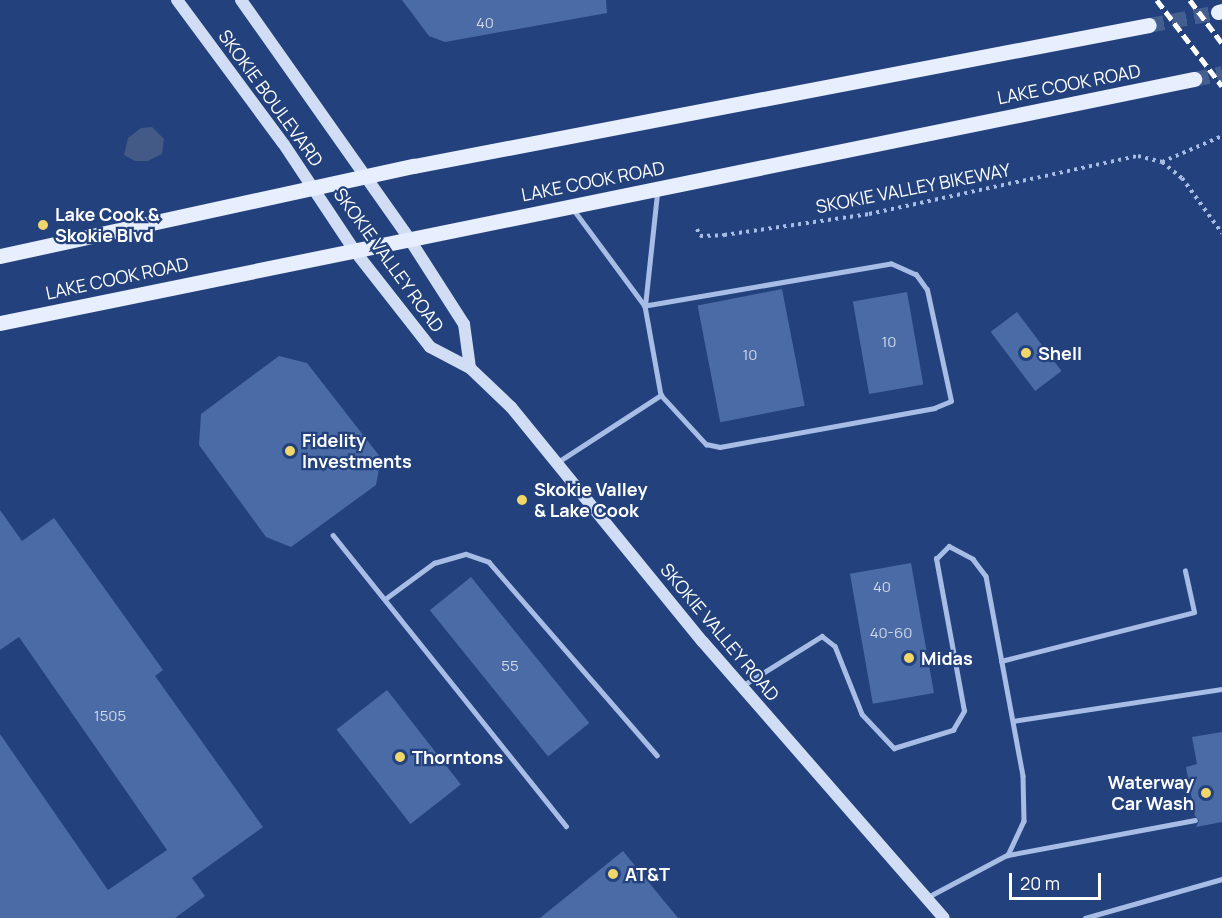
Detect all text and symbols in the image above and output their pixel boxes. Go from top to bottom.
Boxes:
house number: 40 [476,14,494,32]
street label: SKOKIE BOULEVARD [214,26,328,170]
street label: LAKE COOK ROAD [995,59,1143,109]
street label: LAKE COOK ROAD [519,156,667,206]
street label: SKOKIE VALLEY BIKEWAY [814,158,1012,218]
street label: SKOKIE VALLEY ROAD [329,183,449,337]
place label: Lake Cook & Skokie Blvd [55,204,160,246]
marker: Lake Cook & Skokie Blvd [36,218,50,232]
street label: LAKE COOK ROAD [43,252,191,304]
house number: 10 [882,333,896,351]
place label: Shell [1038,342,1082,364]
house number: 10 [743,346,757,364]
marker: Shell [1019,346,1033,360]
place label: Fidelity Investments [302,430,412,472]
marker: Fidelity Investments [283,444,297,458]
place label: Skokie Valley & Lake Cook [534,479,648,522]
marker: Skokie Valley & Lake Cook [515,493,529,507]
street label: SKOKIE VALLEY ROAD [656,559,784,705]
house number: 40 [873,578,891,596]
house number: 40-60 [870,624,912,642]
place label: Midas [921,647,973,669]
marker: Midas [902,651,916,665]
house number: 55 [501,657,519,675]
house number: 1505 [94,707,126,725]
place label: Thorntons [412,746,503,768]
marker: Thorntons [393,750,407,764]
place label: Waterway Car Wash [1108,772,1194,814]
marker: Waterway Car Wash [1199,786,1213,800]
scale bar [1012,861,1104,899]
place label: AT&T [625,863,670,885]
marker: AT&T [606,867,620,881]
text: 20 m [1020,871,1060,895]

